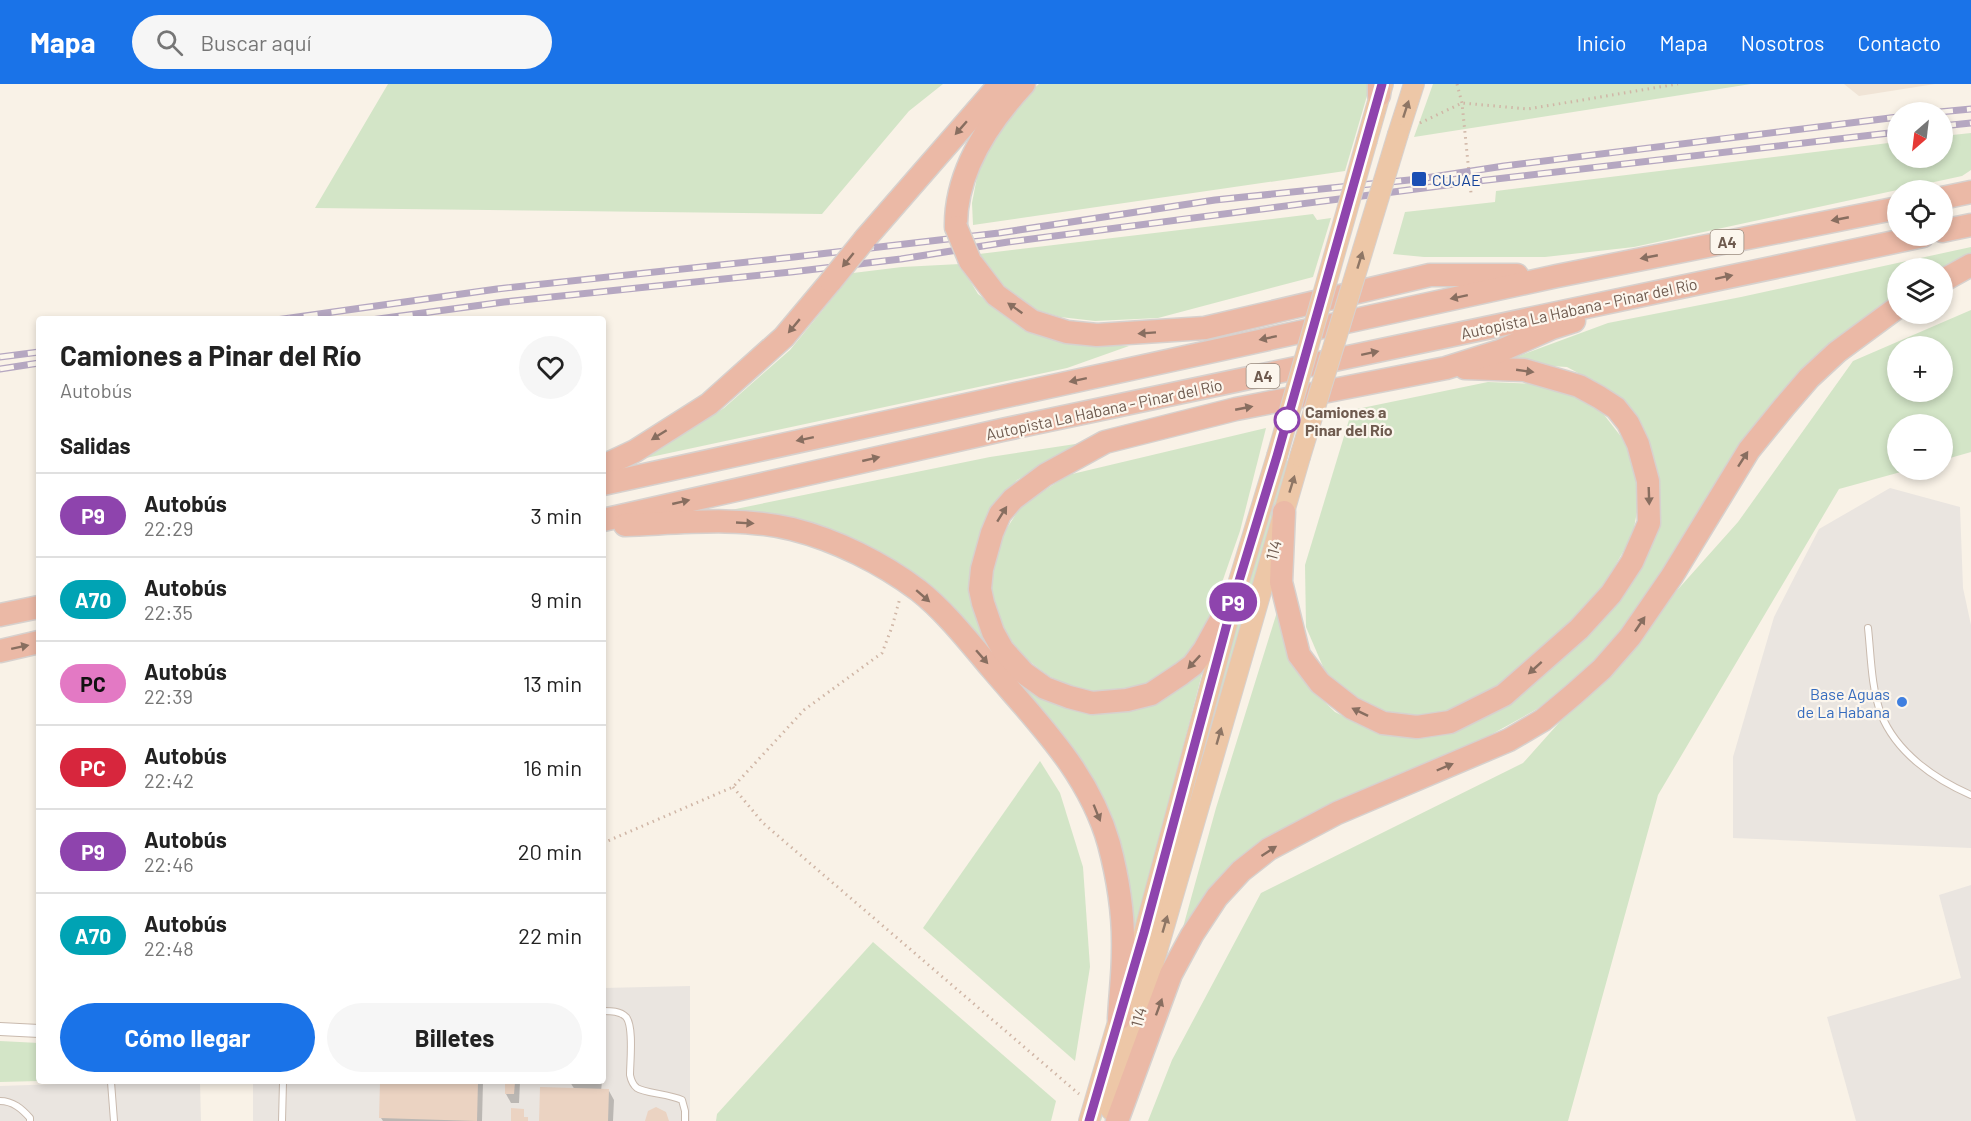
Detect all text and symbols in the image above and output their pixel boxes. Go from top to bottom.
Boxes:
search box [132,15,552,69]
text: Mapa [30,25,96,59]
icon: search [153,26,186,59]
text: Buscar aquí [201,29,311,55]
text: Inicio [1577,30,1627,55]
text: Mapa [1660,30,1708,55]
text: Nosotros [1741,30,1824,55]
text: Contacto [1857,30,1941,55]
one-way arrow [1401,100,1411,118]
north arrow [1887,102,1953,168]
map controls [1887,102,1953,480]
one-way arrow [955,120,968,135]
marker: CUJAE [1410,170,1428,188]
place label: CUJAE [1432,170,1481,189]
button: locate [1887,180,1953,246]
one-way arrow [1830,215,1849,224]
road number: A4 [1710,230,1744,254]
one-way arrow [1356,251,1365,269]
one-way arrow [842,252,855,268]
one-way arrow [1640,253,1658,263]
button: layers [1887,258,1953,324]
one-way arrow [1715,272,1734,281]
street label: Autopista La Habana - Pinar del Río [1459,274,1699,342]
one-way arrow [1449,293,1468,302]
one-way arrow [1007,303,1022,315]
one-way arrow [787,318,800,334]
one-way arrow [1137,328,1156,337]
one-way arrow [1259,334,1278,344]
button: heart [519,336,582,399]
button: + [1887,336,1953,402]
text: Camiones a Pinar del Río [60,338,361,372]
one-way arrow [1360,348,1379,357]
road number: A4 [1246,364,1280,388]
one-way arrow [1516,367,1535,376]
street label: Autopista La Habana - Pinar del Río [984,375,1224,443]
one-way arrow [1068,376,1087,385]
text: Autobús [60,378,132,402]
place label: Camiones a Pinar del Río [1305,402,1393,439]
one-way arrow [1235,403,1254,412]
marker: Camiones a Pinar del Río [1274,407,1300,433]
button: − [1887,414,1953,480]
one-way arrow [651,430,667,441]
text: Salidas [60,432,131,458]
one-way arrow [795,435,814,444]
one-way arrow [1738,451,1749,467]
one-way arrow [862,454,880,464]
one-way arrow [1288,475,1297,493]
one-way arrow [1644,487,1653,506]
text: Autobús [144,490,227,516]
one-way arrow [671,497,690,507]
text: 3 min [531,502,582,528]
text: P9 [81,503,105,528]
one-way arrow [997,506,1008,523]
text: 22:29 [144,516,193,540]
one-way arrow [736,519,755,528]
street label: 114 [1261,538,1285,562]
text: Autobús [144,574,227,600]
line badge: P9 [1206,582,1260,622]
text: 9 min [530,586,582,612]
text: A70 [75,587,111,612]
one-way arrow [915,589,930,602]
text: P9 [1221,590,1245,615]
text: 22:35 [144,600,193,624]
one-way arrow [1634,616,1646,632]
one-way arrow [10,641,29,651]
one-way arrow [975,649,988,665]
one-way arrow [1188,654,1201,669]
text: Autobús [144,658,227,684]
one-way arrow [1528,661,1543,675]
text: 13 min [523,670,582,696]
text: PC [80,671,106,696]
text: 22:39 [144,684,193,708]
place label: Base Aguas de La Habana [1797,684,1890,721]
marker: Base Aguas de La Habana [1895,695,1909,709]
one-way arrow [1351,707,1368,717]
one-way arrow [1215,727,1224,745]
text: Autobús [144,742,227,768]
text: 16 min [523,754,582,780]
text: PC [80,755,106,780]
one-way arrow [1436,762,1454,771]
text: 22:42 [144,768,194,792]
one-way arrow [1092,804,1102,822]
text: Autobús [144,826,227,852]
text: 20 min [518,838,582,864]
text: P9 [81,839,105,864]
one-way arrow [1261,845,1277,856]
text: 22:46 [144,852,194,876]
text: Autobús [144,910,227,936]
one-way arrow [1161,914,1170,932]
text: 22 min [518,922,582,948]
text: A70 [75,923,111,948]
text: 22:48 [144,936,194,960]
one-way arrow [1154,998,1164,1016]
button: Cómo llegar [60,1003,315,1072]
button: Billetes [327,1003,582,1072]
street label: 114 [1126,1005,1150,1029]

